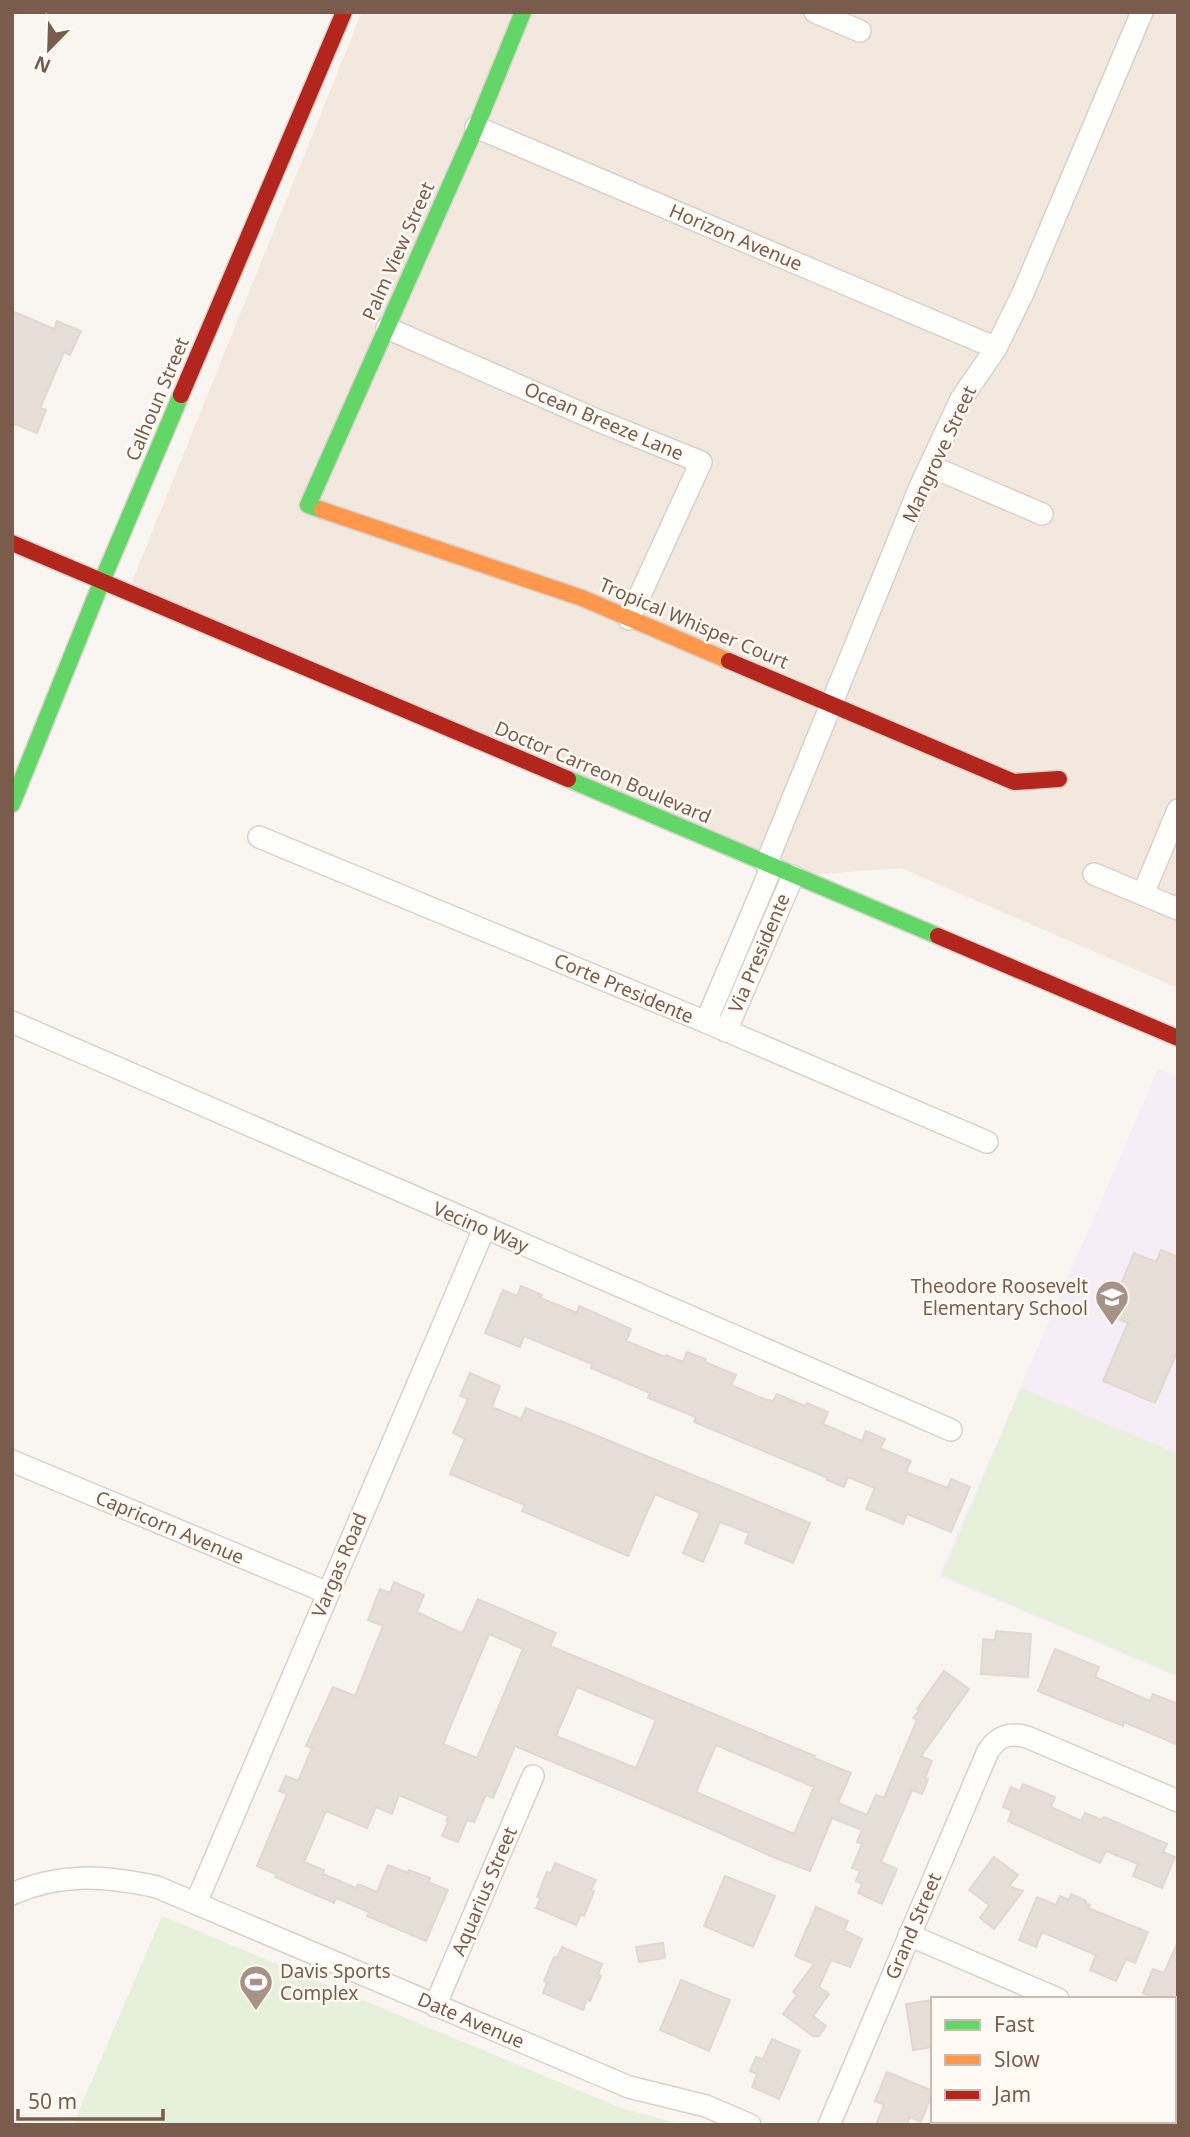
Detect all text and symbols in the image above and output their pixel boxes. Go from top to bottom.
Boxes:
north arrow [14,14,84,84]
text: N [30,50,55,80]
street label: Palm View Street [356,177,440,324]
street label: Horizon Avenue [665,197,807,277]
street label: Calhoun Street [119,333,195,465]
street label: Ocean Breeze Lane [520,376,688,466]
street label: Mangrove Street [896,381,982,527]
street label: Tropical Whisper Court [595,571,793,675]
street label: Doctor Carreon Boulevard [491,715,715,829]
street label: Via Presidente [722,889,796,1017]
street label: Corte Presidente [550,947,698,1029]
street label: Vecino Way [429,1195,533,1259]
place label: Theodore Roosevelt Elementary School [911,1273,1088,1321]
school or university icon: Theodore Roosevelt Elementary School [1093,1278,1131,1327]
street label: Capricorn Avenue [92,1484,248,1570]
street label: Vargas Road [305,1509,373,1621]
street label: Aquarius Street [445,1822,523,1960]
street label: Grand Street [879,1869,947,1983]
place label: Davis Sports Complex [280,1958,391,2006]
sports icon: Davis Sports Complex [237,1963,275,2012]
street label: Date Avenue [414,1986,528,2054]
legend [931,1997,1176,2123]
text: Fast [994,2010,1035,2038]
text: Slow [994,2045,1040,2073]
scale bar [18,2078,163,2122]
text: Jam [992,2080,1031,2108]
text: 50 m [28,2087,77,2115]

